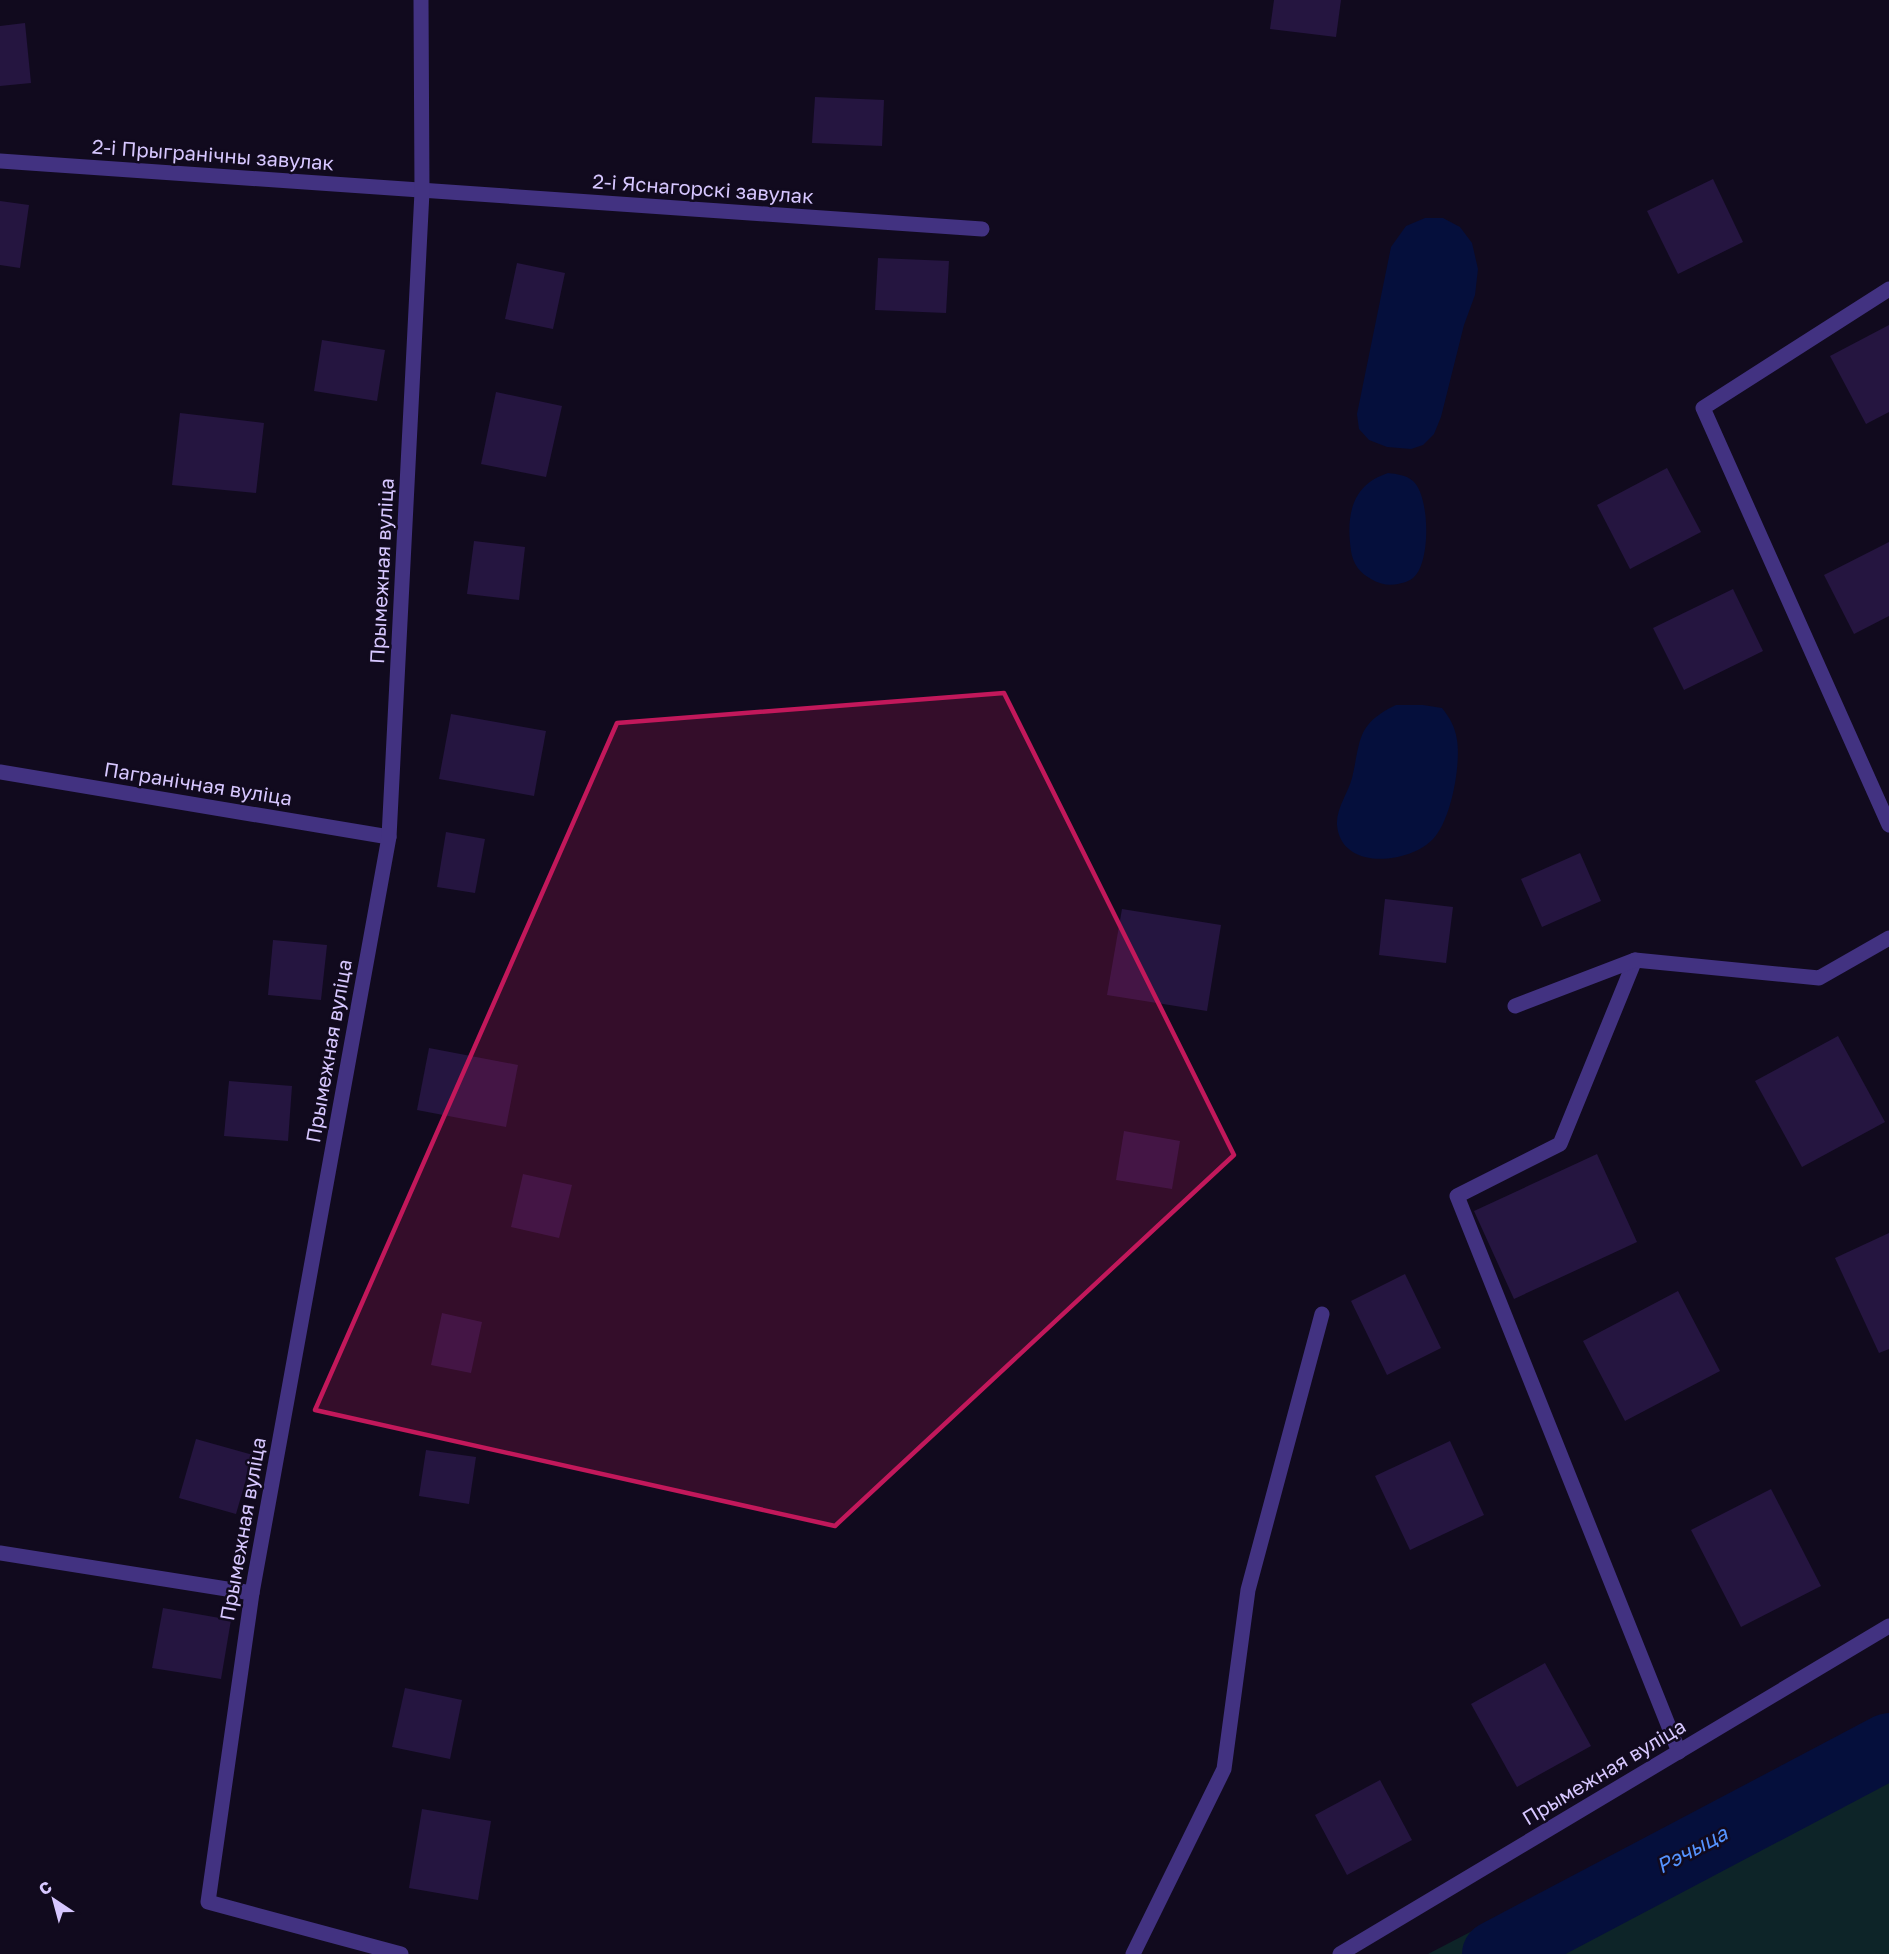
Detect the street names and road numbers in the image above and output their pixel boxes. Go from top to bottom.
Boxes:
street label: 2-і Прыгранічны завулак [91,134,335,174]
street label: 2-і Яснагорскі завулак [592,168,815,208]
street label: Прымежная вуліца [364,477,398,664]
street label: Пагранічная вуліца [102,756,294,810]
street label: Прымежная вуліца [300,957,356,1145]
street label: Прымежная вуліца [214,1435,270,1623]
street label: Прымежная вуліца [1518,1713,1689,1829]

